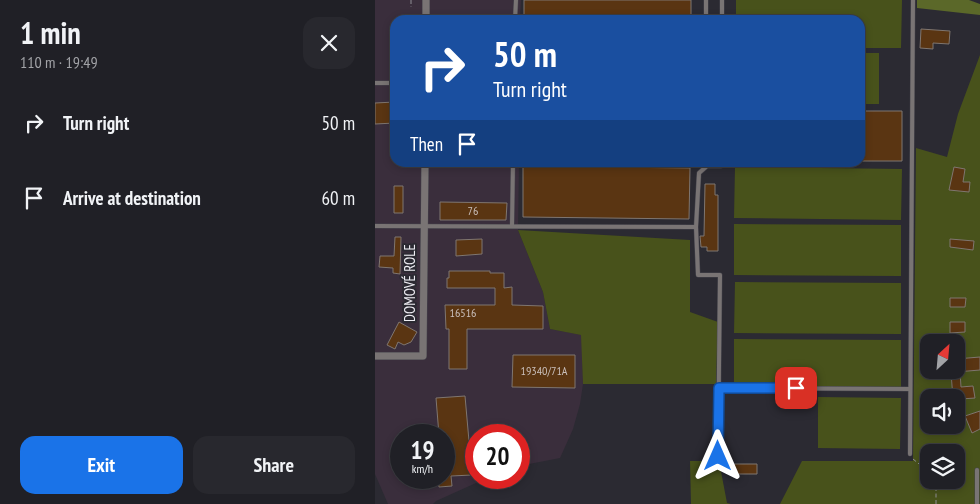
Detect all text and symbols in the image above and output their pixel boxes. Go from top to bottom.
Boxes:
text: 1 min [20,13,81,52]
button: close [303,17,355,69]
text: 50 m [493,31,557,77]
icon: right [410,35,475,100]
text: 110 m · 19:49 [20,52,98,72]
text: Turn right [493,75,567,103]
icon: right [20,109,48,137]
text: Turn right [63,111,129,135]
text: 50 m [322,111,355,135]
icon: arrive [453,130,481,158]
text: Then [410,132,443,156]
icon: arrive [20,184,48,212]
text: Arrive at destination [63,186,201,210]
text: 60 m [322,186,355,210]
house number: 76 [468,203,478,218]
street label: DOMOVÉ ROLE [400,244,419,322]
house number: 16516 [449,305,477,320]
north arrow [920,334,965,379]
map controls [920,334,965,489]
house number: 19340/71A [520,363,568,378]
pin [775,367,817,409]
icon: arrive [782,374,810,402]
button: sound [920,389,965,434]
speed limit sign: 20 [465,424,530,489]
position arrow [691,429,743,481]
text: 19 [411,434,434,466]
button: Exit [20,436,183,494]
button: Share [193,436,355,494]
button: layers [920,444,965,489]
text: km/h [412,461,433,476]

